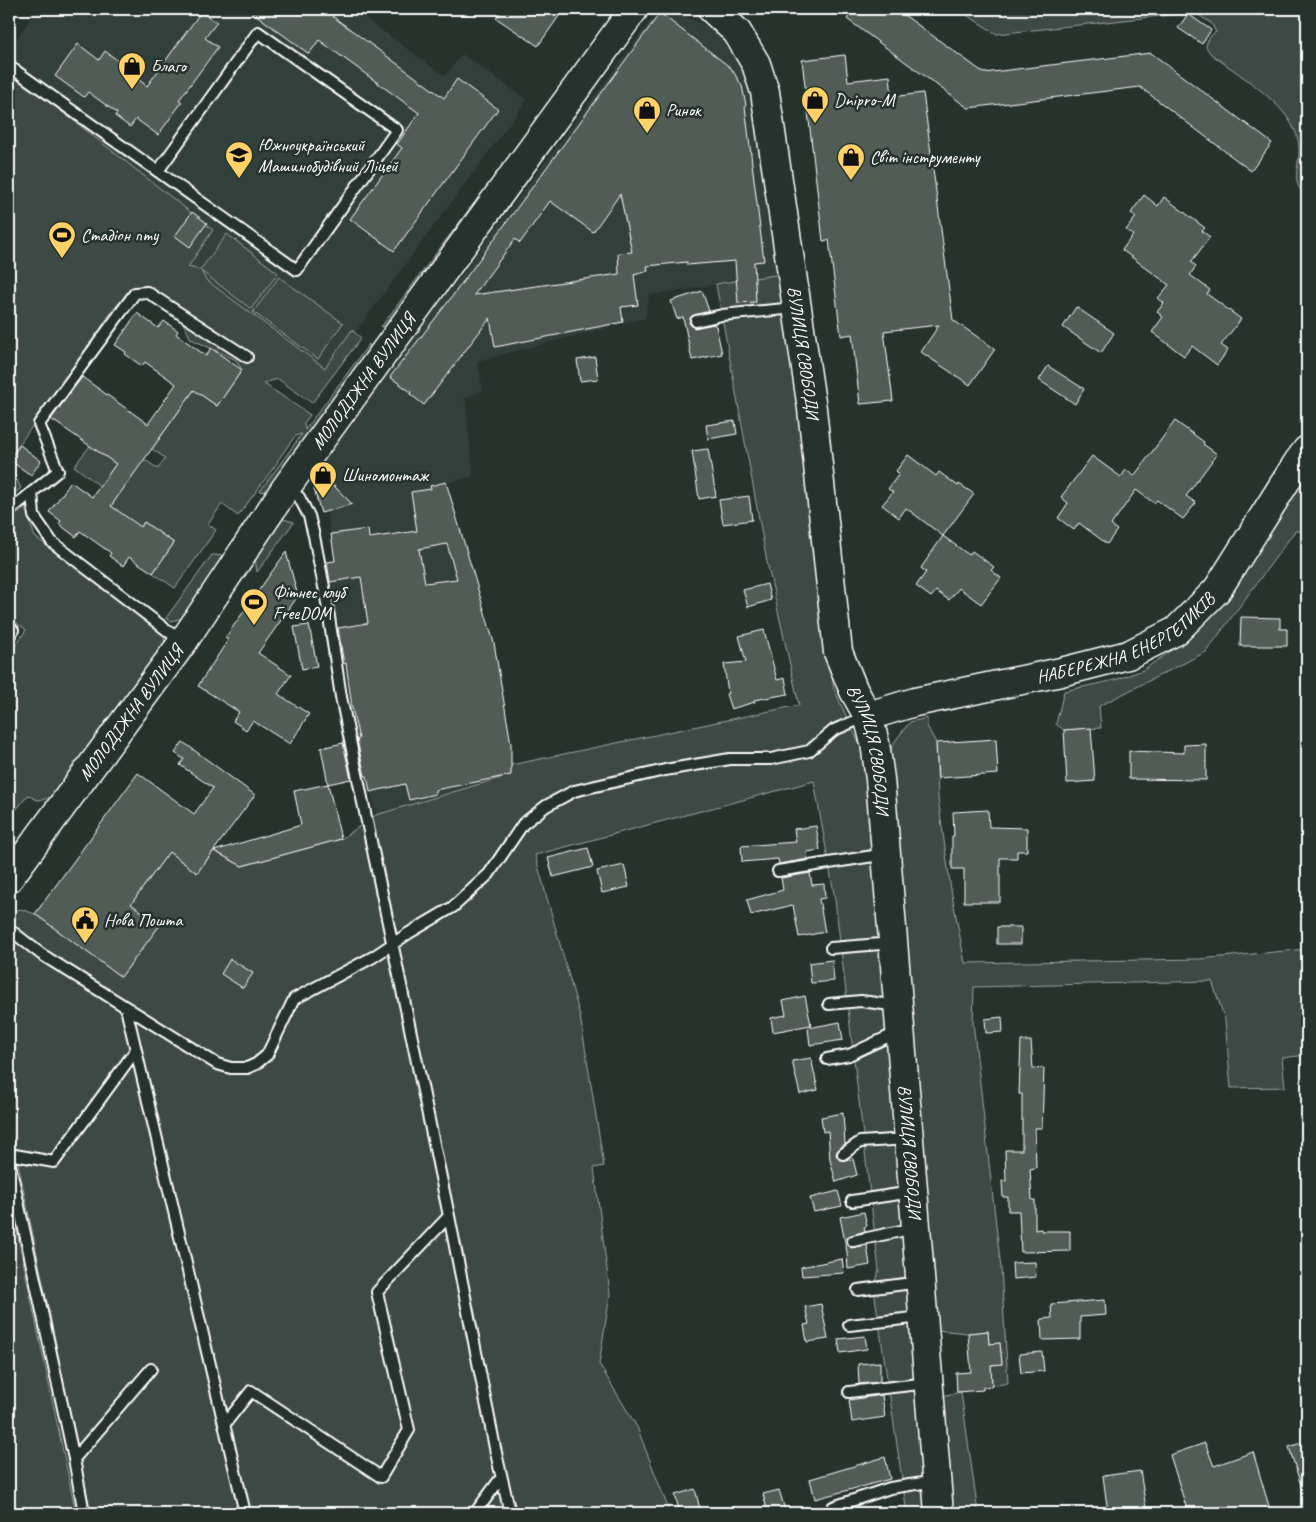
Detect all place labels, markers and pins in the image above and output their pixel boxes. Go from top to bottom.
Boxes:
shop icon: Благо [117,51,147,90]
place label: Благо [151,55,187,77]
shop icon: Dnipro-M [800,85,830,124]
place label: Dnipro-M [834,89,896,111]
shop icon: Ринок [632,95,662,134]
place label: Ринок [666,99,702,121]
place label: Южноукраїнський Машинобудівний Ліцей [258,134,399,177]
school or university icon: Южноукраїнський Машинобудівний Ліцей [224,140,254,179]
shop icon: Світ інструменту [836,142,866,181]
place label: Світ інструменту [870,146,982,168]
sports icon: Стадіон пту [47,220,77,259]
place label: Стадіон пту [81,224,160,246]
shop icon: Шиномонтаж [308,460,338,499]
place label: Шиномонтаж [342,464,430,486]
place label: Фітнес клуб FreeDOM [273,581,349,624]
sports icon: Фітнес клуб FreeDOM [239,587,269,626]
public building icon: Нова Пошта [70,905,100,944]
place label: Нова Пошта [104,909,183,931]

